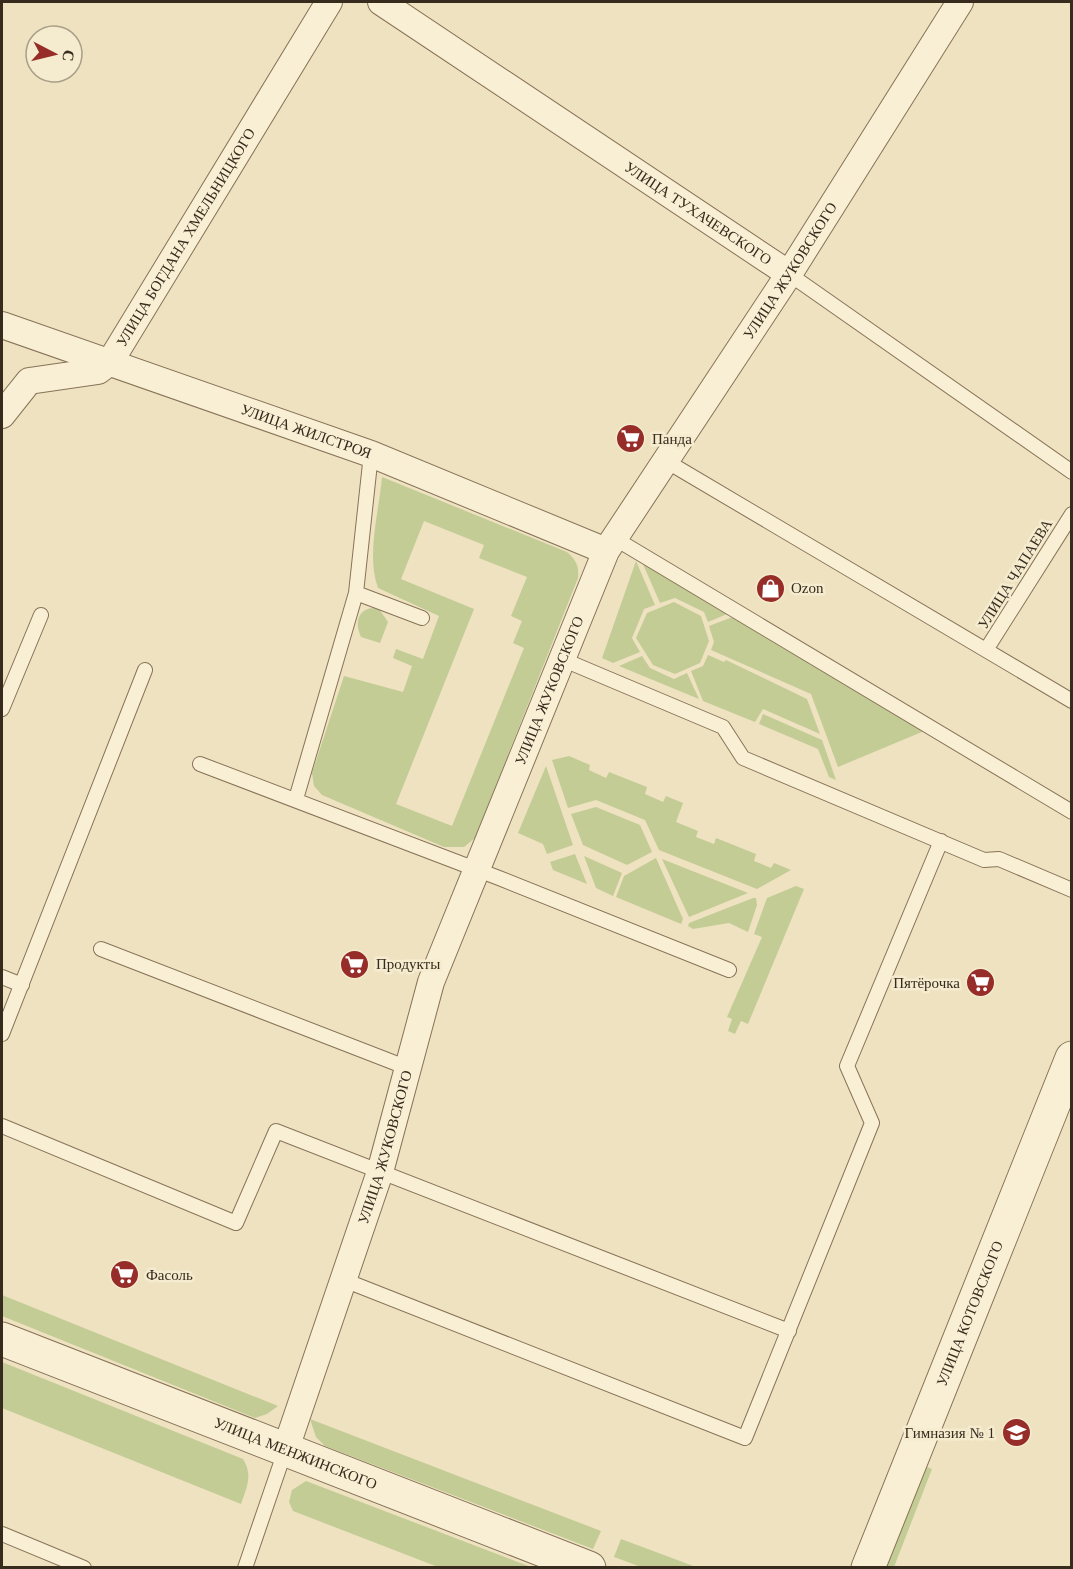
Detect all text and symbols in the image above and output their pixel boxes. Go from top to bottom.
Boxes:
north arrow [24,24,84,84]
text: С [59,49,78,63]
street label: УЛИЦА БОГДАНА ХМЕЛЬНИЦКОГО [113,125,258,350]
street label: УЛИЦА ТУХАЧЕВСКОГО [622,159,775,268]
street label: УЛИЦА ЖУКОВСКОГО [740,199,840,342]
street label: УЛИЦА ЖИЛСТРОЯ [238,401,373,461]
supermarket icon: Панда [615,423,647,455]
place label: Панда [652,431,692,447]
street label: УЛИЦА ЧАПАЕВА [975,516,1055,632]
shop icon: Ozon [754,572,786,604]
place label: Ozon [791,580,824,596]
street label: УЛИЦА ЖУКОВСКОГО [512,614,587,767]
supermarket icon: Продукты [339,948,371,980]
place label: Продукты [376,956,440,972]
supermarket icon: Пятёрочка [965,967,997,999]
place label: Пятёрочка [893,975,960,991]
street label: УЛИЦА ЖУКОВСКОГО [355,1068,415,1226]
street label: УЛИЦА КОТОВСКОГО [933,1238,1006,1389]
supermarket icon: Фасоль [109,1259,141,1291]
place label: Фасоль [146,1267,193,1283]
street label: УЛИЦА МЕНЖИНСКОГО [212,1414,379,1493]
school or university icon: Гимназия № 1 [1000,1417,1032,1449]
place label: Гимназия № 1 [905,1425,995,1441]

